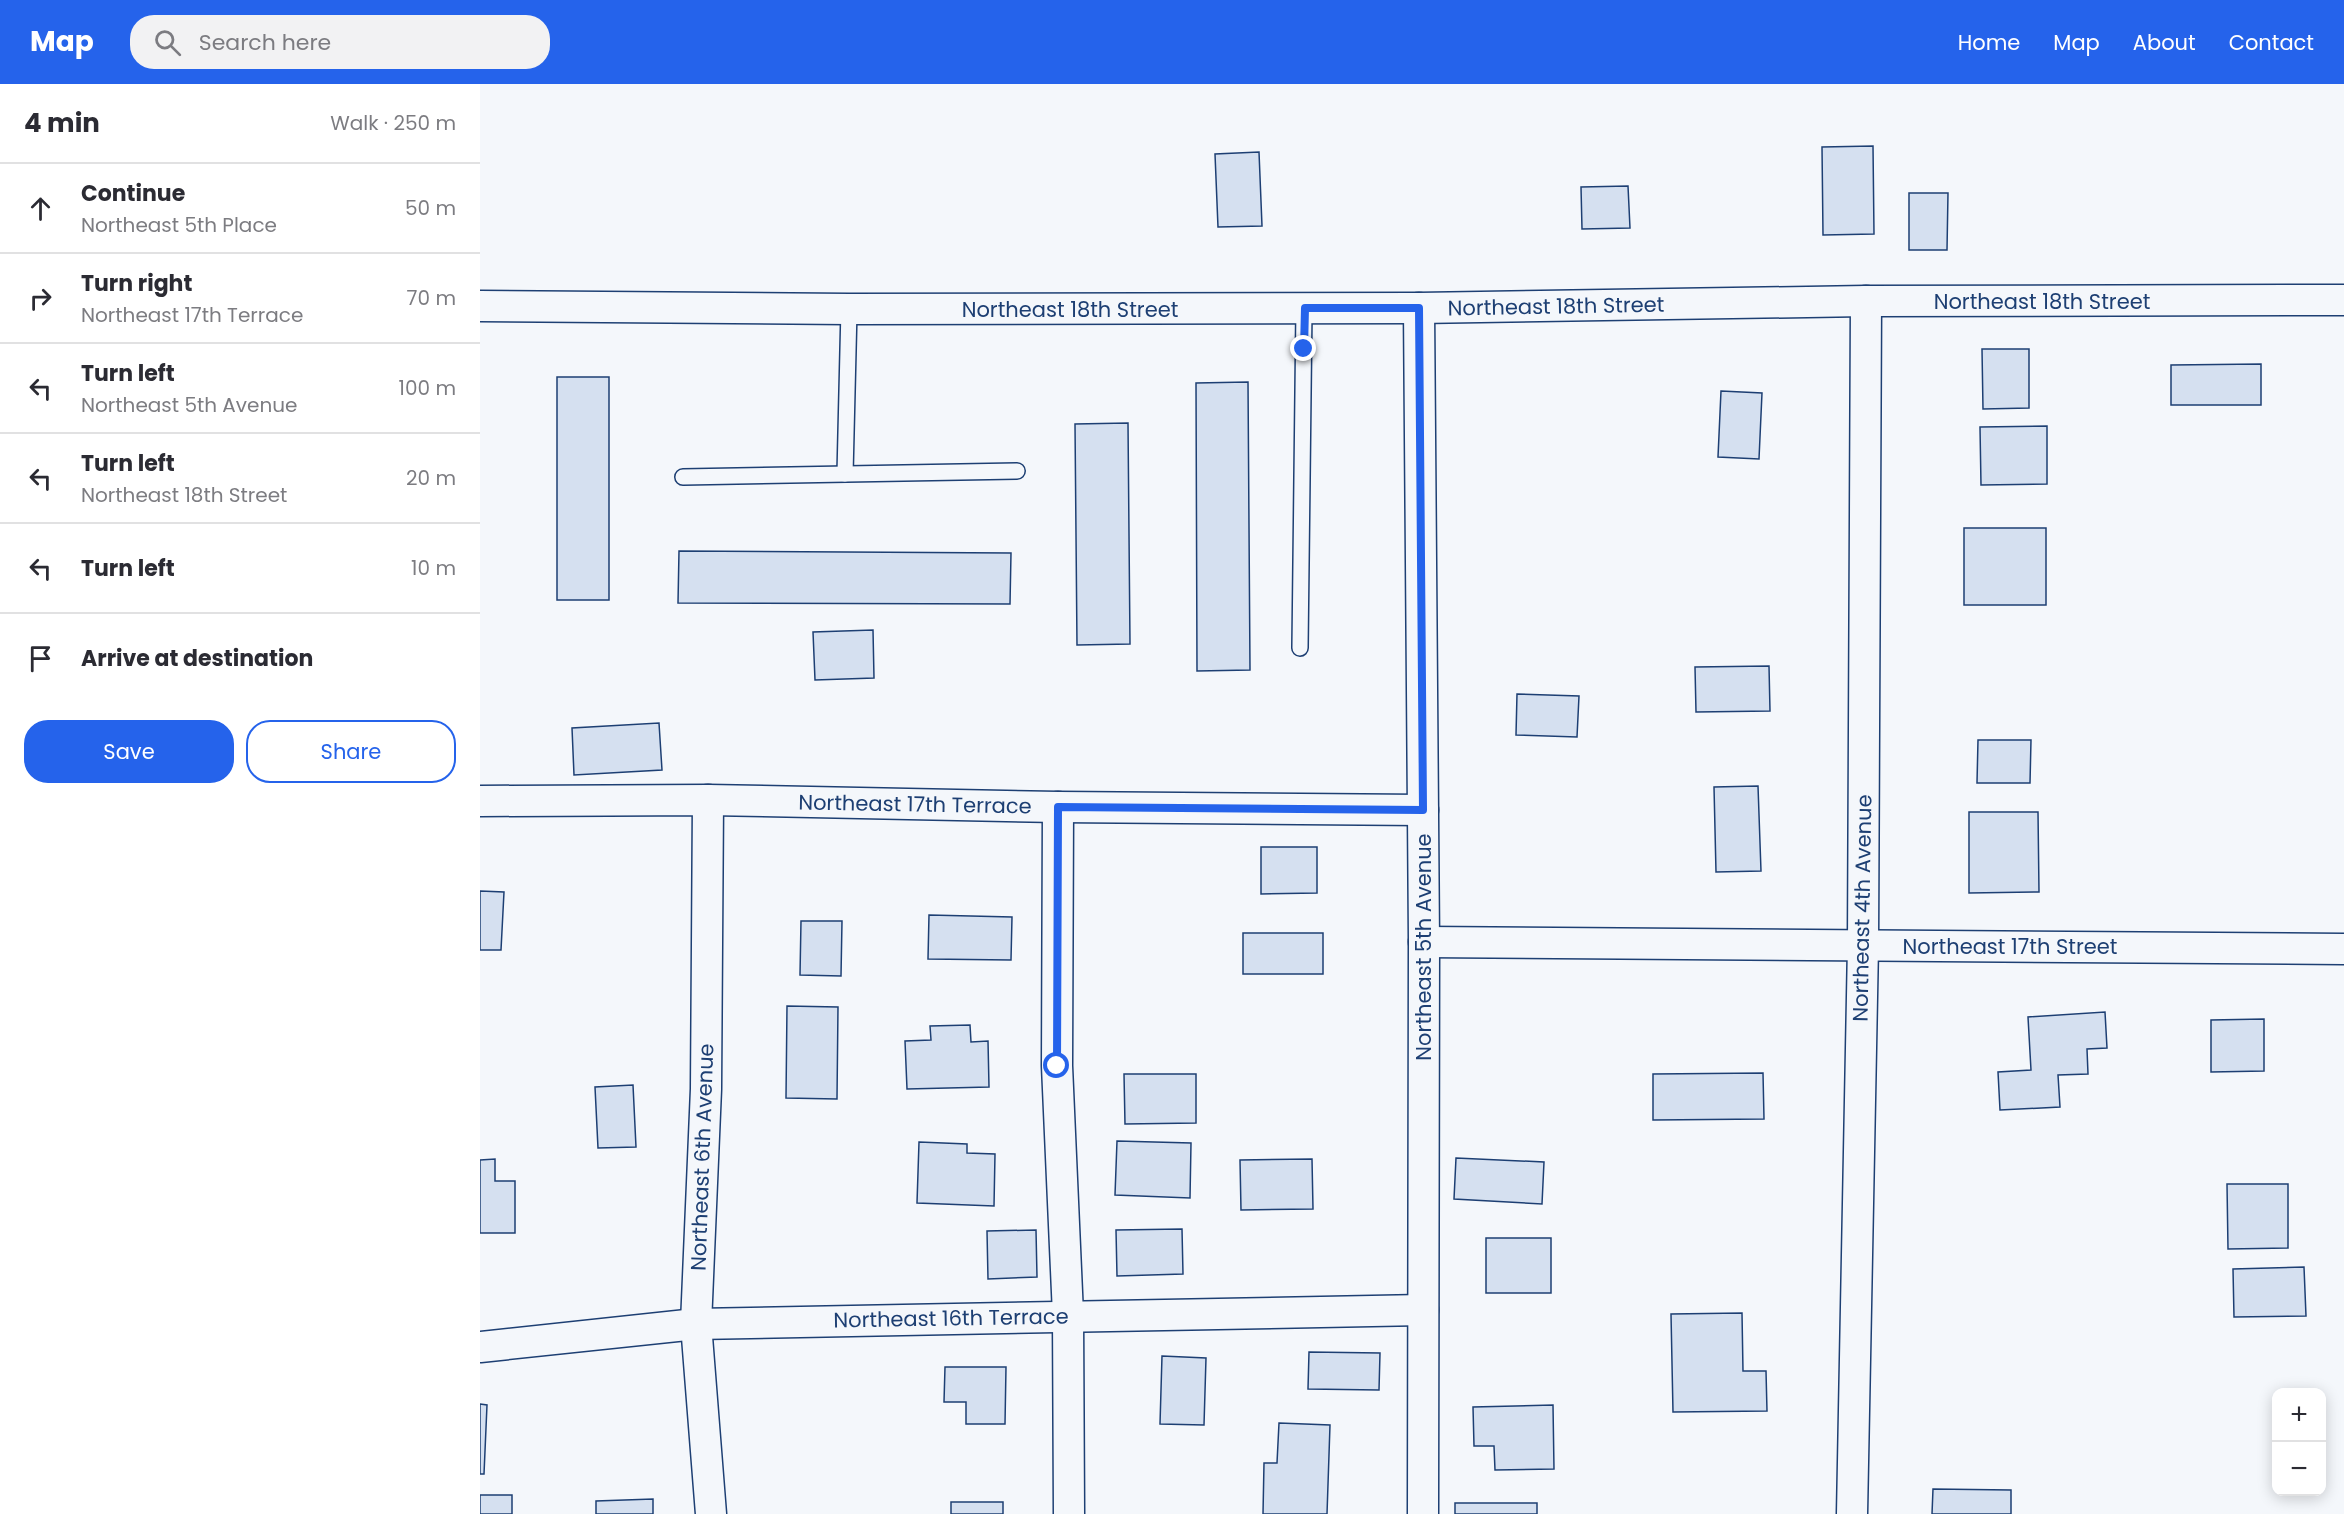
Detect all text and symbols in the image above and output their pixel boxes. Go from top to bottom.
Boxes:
search box [130,15,550,69]
text: Map [30,22,94,61]
icon: search [151,26,184,59]
text: Search here [199,27,331,58]
text: Home [1958,28,2020,57]
text: Map [2053,28,2100,57]
text: About [2133,28,2196,57]
text: Contact [2229,28,2314,57]
text: 4 min [24,105,100,141]
text: Walk · 250 m [330,109,456,137]
text: Continue [81,178,185,209]
icon: ahead [24,192,57,225]
text: 50 m [405,194,456,222]
text: Northeast 5th Place [81,211,277,239]
text: Turn right [81,268,192,299]
icon: right [24,282,57,315]
text: 70 m [407,284,456,312]
street label: Northeast 18th Street [1934,287,2150,316]
street label: Northeast 18th Street [1447,290,1665,322]
street label: Northeast 18th Street [962,295,1178,324]
text: Northeast 17th Terrace [81,301,303,329]
route end [1290,335,1316,361]
text: Turn left [81,358,175,389]
icon: left [24,372,57,405]
text: 100 m [399,374,456,402]
text: Northeast 5th Avenue [81,391,297,419]
text: Turn left [81,448,175,479]
icon: left [24,462,57,495]
text: 20 m [406,464,456,492]
text: Northeast 18th Street [81,481,287,509]
icon: left [24,552,57,585]
text: Turn left [81,553,175,584]
text: 10 m [411,554,456,582]
icon: arrive [24,642,57,675]
text: Arrive at destination [81,643,313,674]
button: Save [24,720,234,783]
button: Share [246,720,456,783]
street label: Northeast 17th Terrace [798,787,1032,821]
street label: Northeast 4th Avenue [1846,794,1878,1022]
street label: Northeast 5th Avenue [1409,833,1438,1061]
street label: Northeast 17th Street [1903,932,2117,961]
street label: Northeast 6th Avenue [684,1043,720,1271]
route start [1043,1052,1069,1078]
street label: Northeast 16th Terrace [833,1301,1069,1335]
map controls [2272,1388,2326,1496]
button: + [2272,1388,2326,1442]
button: − [2272,1442,2326,1496]

